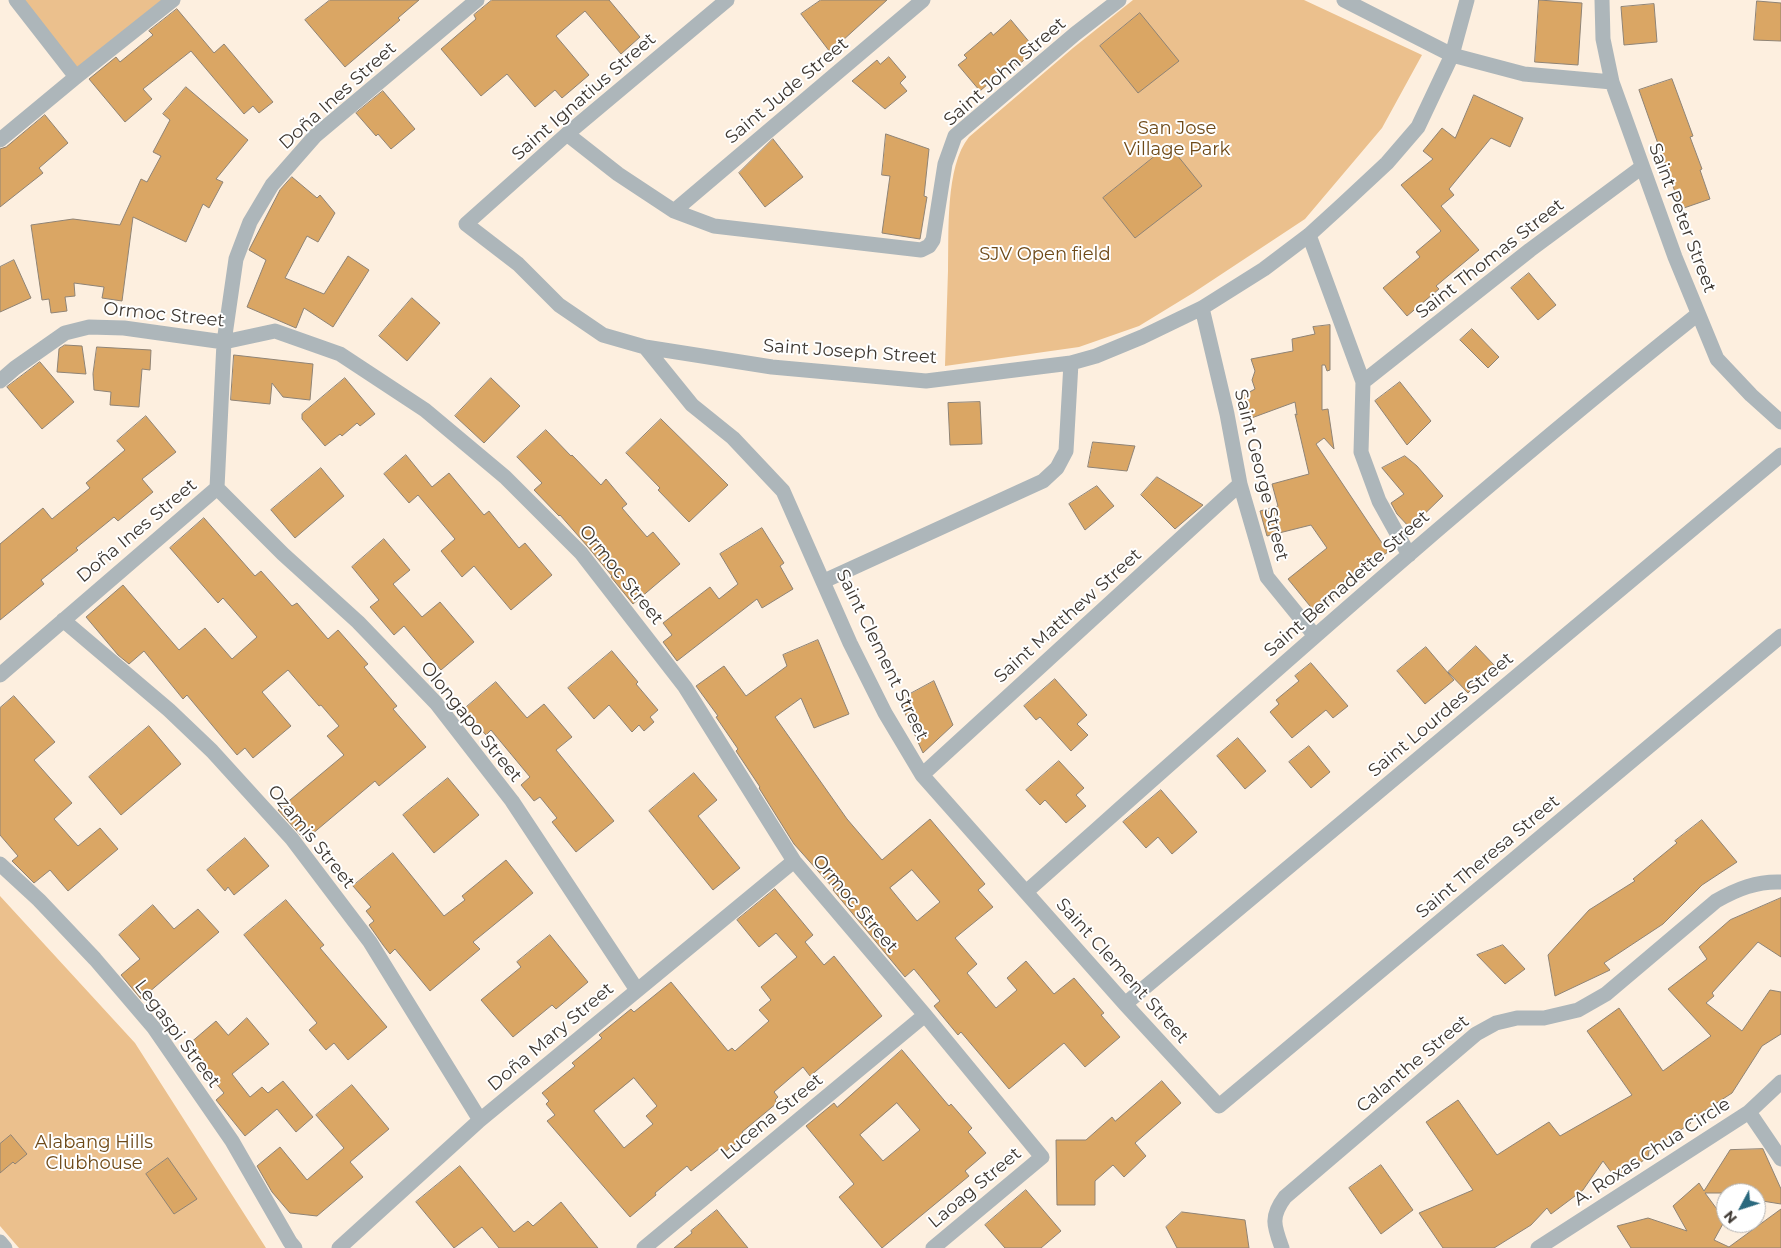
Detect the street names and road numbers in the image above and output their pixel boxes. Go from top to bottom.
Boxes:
street label: Saint John Street [940,13,1070,131]
street label: Saint Ignatius Street [508,29,660,165]
street label: Saint Jude Street [721,33,853,149]
street label: Doña Ines Street [275,38,401,154]
street label: Saint Peter Street [1644,140,1720,296]
street label: Saint Thomas Street [1412,194,1568,324]
street label: Ormoc Street [102,298,226,332]
street label: Saint Joseph Street [762,335,938,369]
street label: Saint George Street [1229,387,1293,563]
street label: Doña Ines Street [73,475,201,587]
street label: Saint Bernadette Street [1260,506,1434,662]
street label: Ormoc Street [574,521,668,629]
street label: Saint Matthew Street [990,544,1146,688]
street label: Saint Clement Street [831,566,933,744]
street label: Saint Lourdes Street [1364,648,1518,782]
street label: Olongapo Street [416,657,526,787]
street label: Ozamis Street [263,781,359,893]
street label: Saint Theresa Street [1412,791,1564,923]
street label: Ormoc Street [808,850,902,958]
street label: Saint Clement Street [1051,894,1193,1048]
street label: Legaspi Street [129,976,225,1092]
street label: Doña Mary Street [484,978,618,1096]
street label: Calanthe Street [1352,1011,1474,1117]
street label: Lucena Street [717,1069,827,1165]
street label: A. Roxas Chua Circle [1570,1093,1734,1211]
street label: Laoag Street [924,1143,1026,1233]

